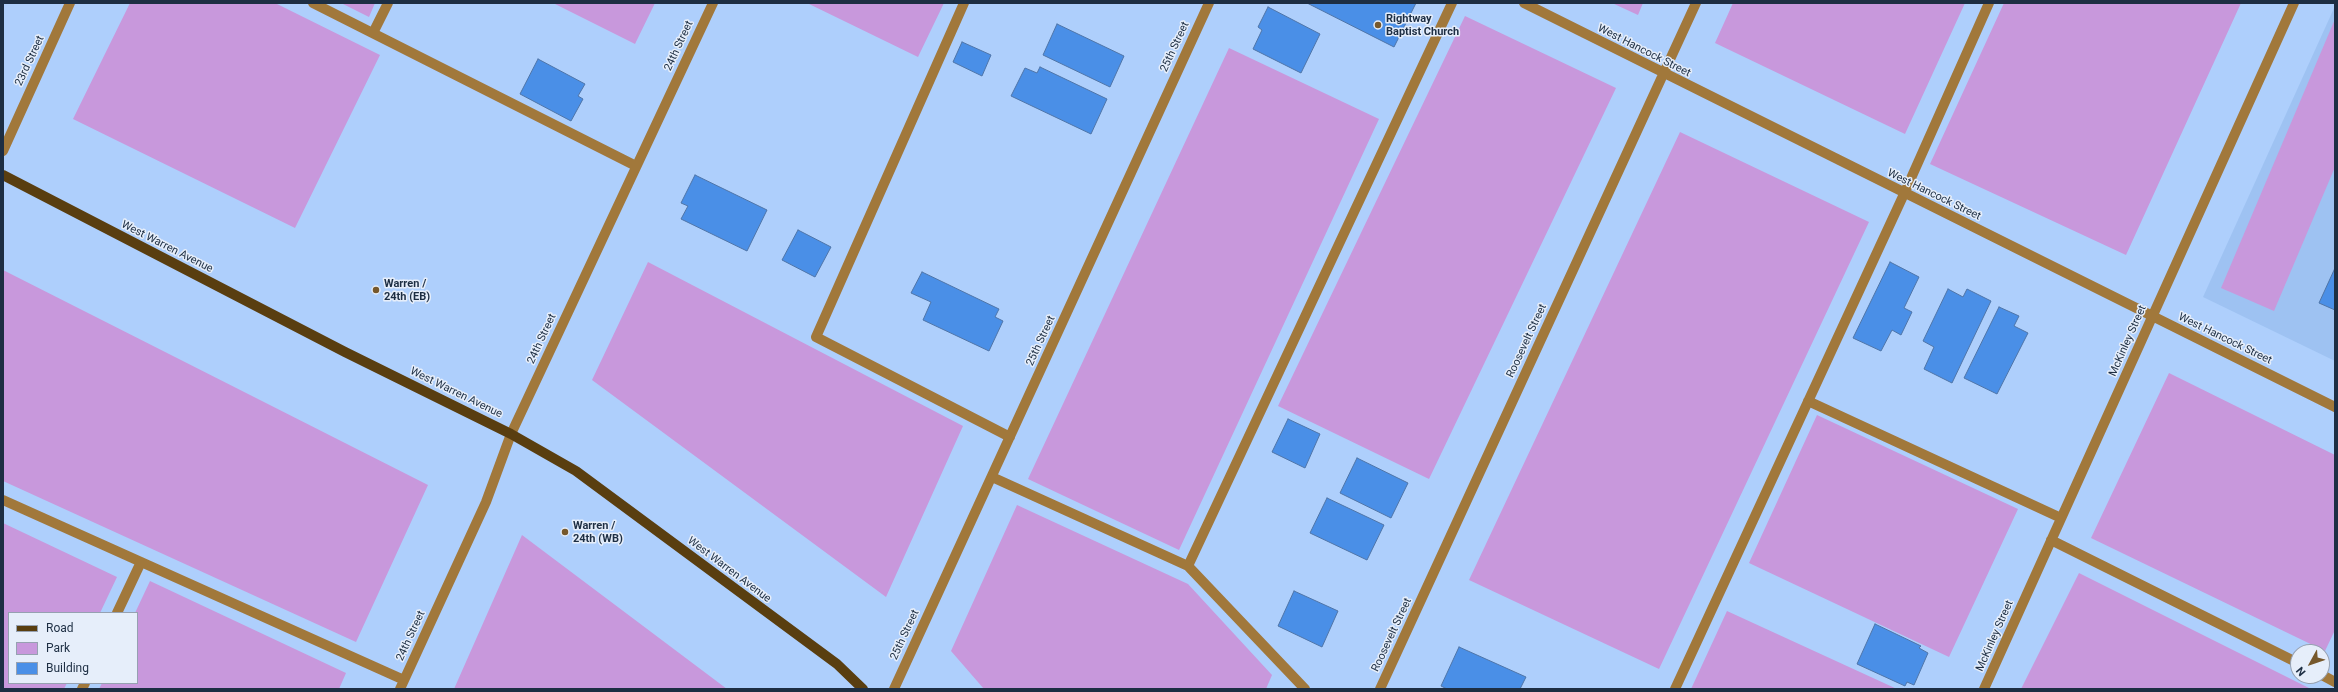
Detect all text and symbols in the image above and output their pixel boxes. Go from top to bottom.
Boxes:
place label: Rightway Baptist Church [1386,12,1459,38]
street label: 24th Street [662,19,696,73]
street label: 25th Street [1158,20,1192,74]
marker: Rightway Baptist Church [1373,20,1383,30]
street label: West Hancock Street [1595,22,1693,80]
street label: 23rd Street [13,34,47,88]
street label: West Hancock Street [1885,167,1983,223]
street label: West Warren Avenue [119,218,215,276]
place label: Warren / 24th (EB) [384,277,430,303]
marker: Warren / 24th (EB) [371,285,381,295]
street label: Roosevelt Street [1504,302,1550,380]
street label: McKinley Street [2106,303,2150,379]
street label: West Hancock Street [2176,311,2274,367]
street label: 24th Street [525,312,559,366]
street label: 25th Street [1024,314,1058,368]
street label: West Warren Avenue [408,365,504,421]
place label: Warren / 24th (WB) [573,519,623,545]
marker: Warren / 24th (WB) [560,527,570,537]
street label: West Warren Avenue [685,534,773,606]
street label: Roosevelt Street [1369,596,1415,674]
street label: McKinley Street [1973,598,2017,674]
street label: 25th Street [888,608,922,662]
street label: 24th Street [394,609,428,663]
legend [8,612,138,684]
text: Road [46,621,74,635]
text: Park [46,641,70,655]
north arrow [2290,644,2330,684]
text: Building [46,661,89,675]
text: N [2294,664,2309,679]

